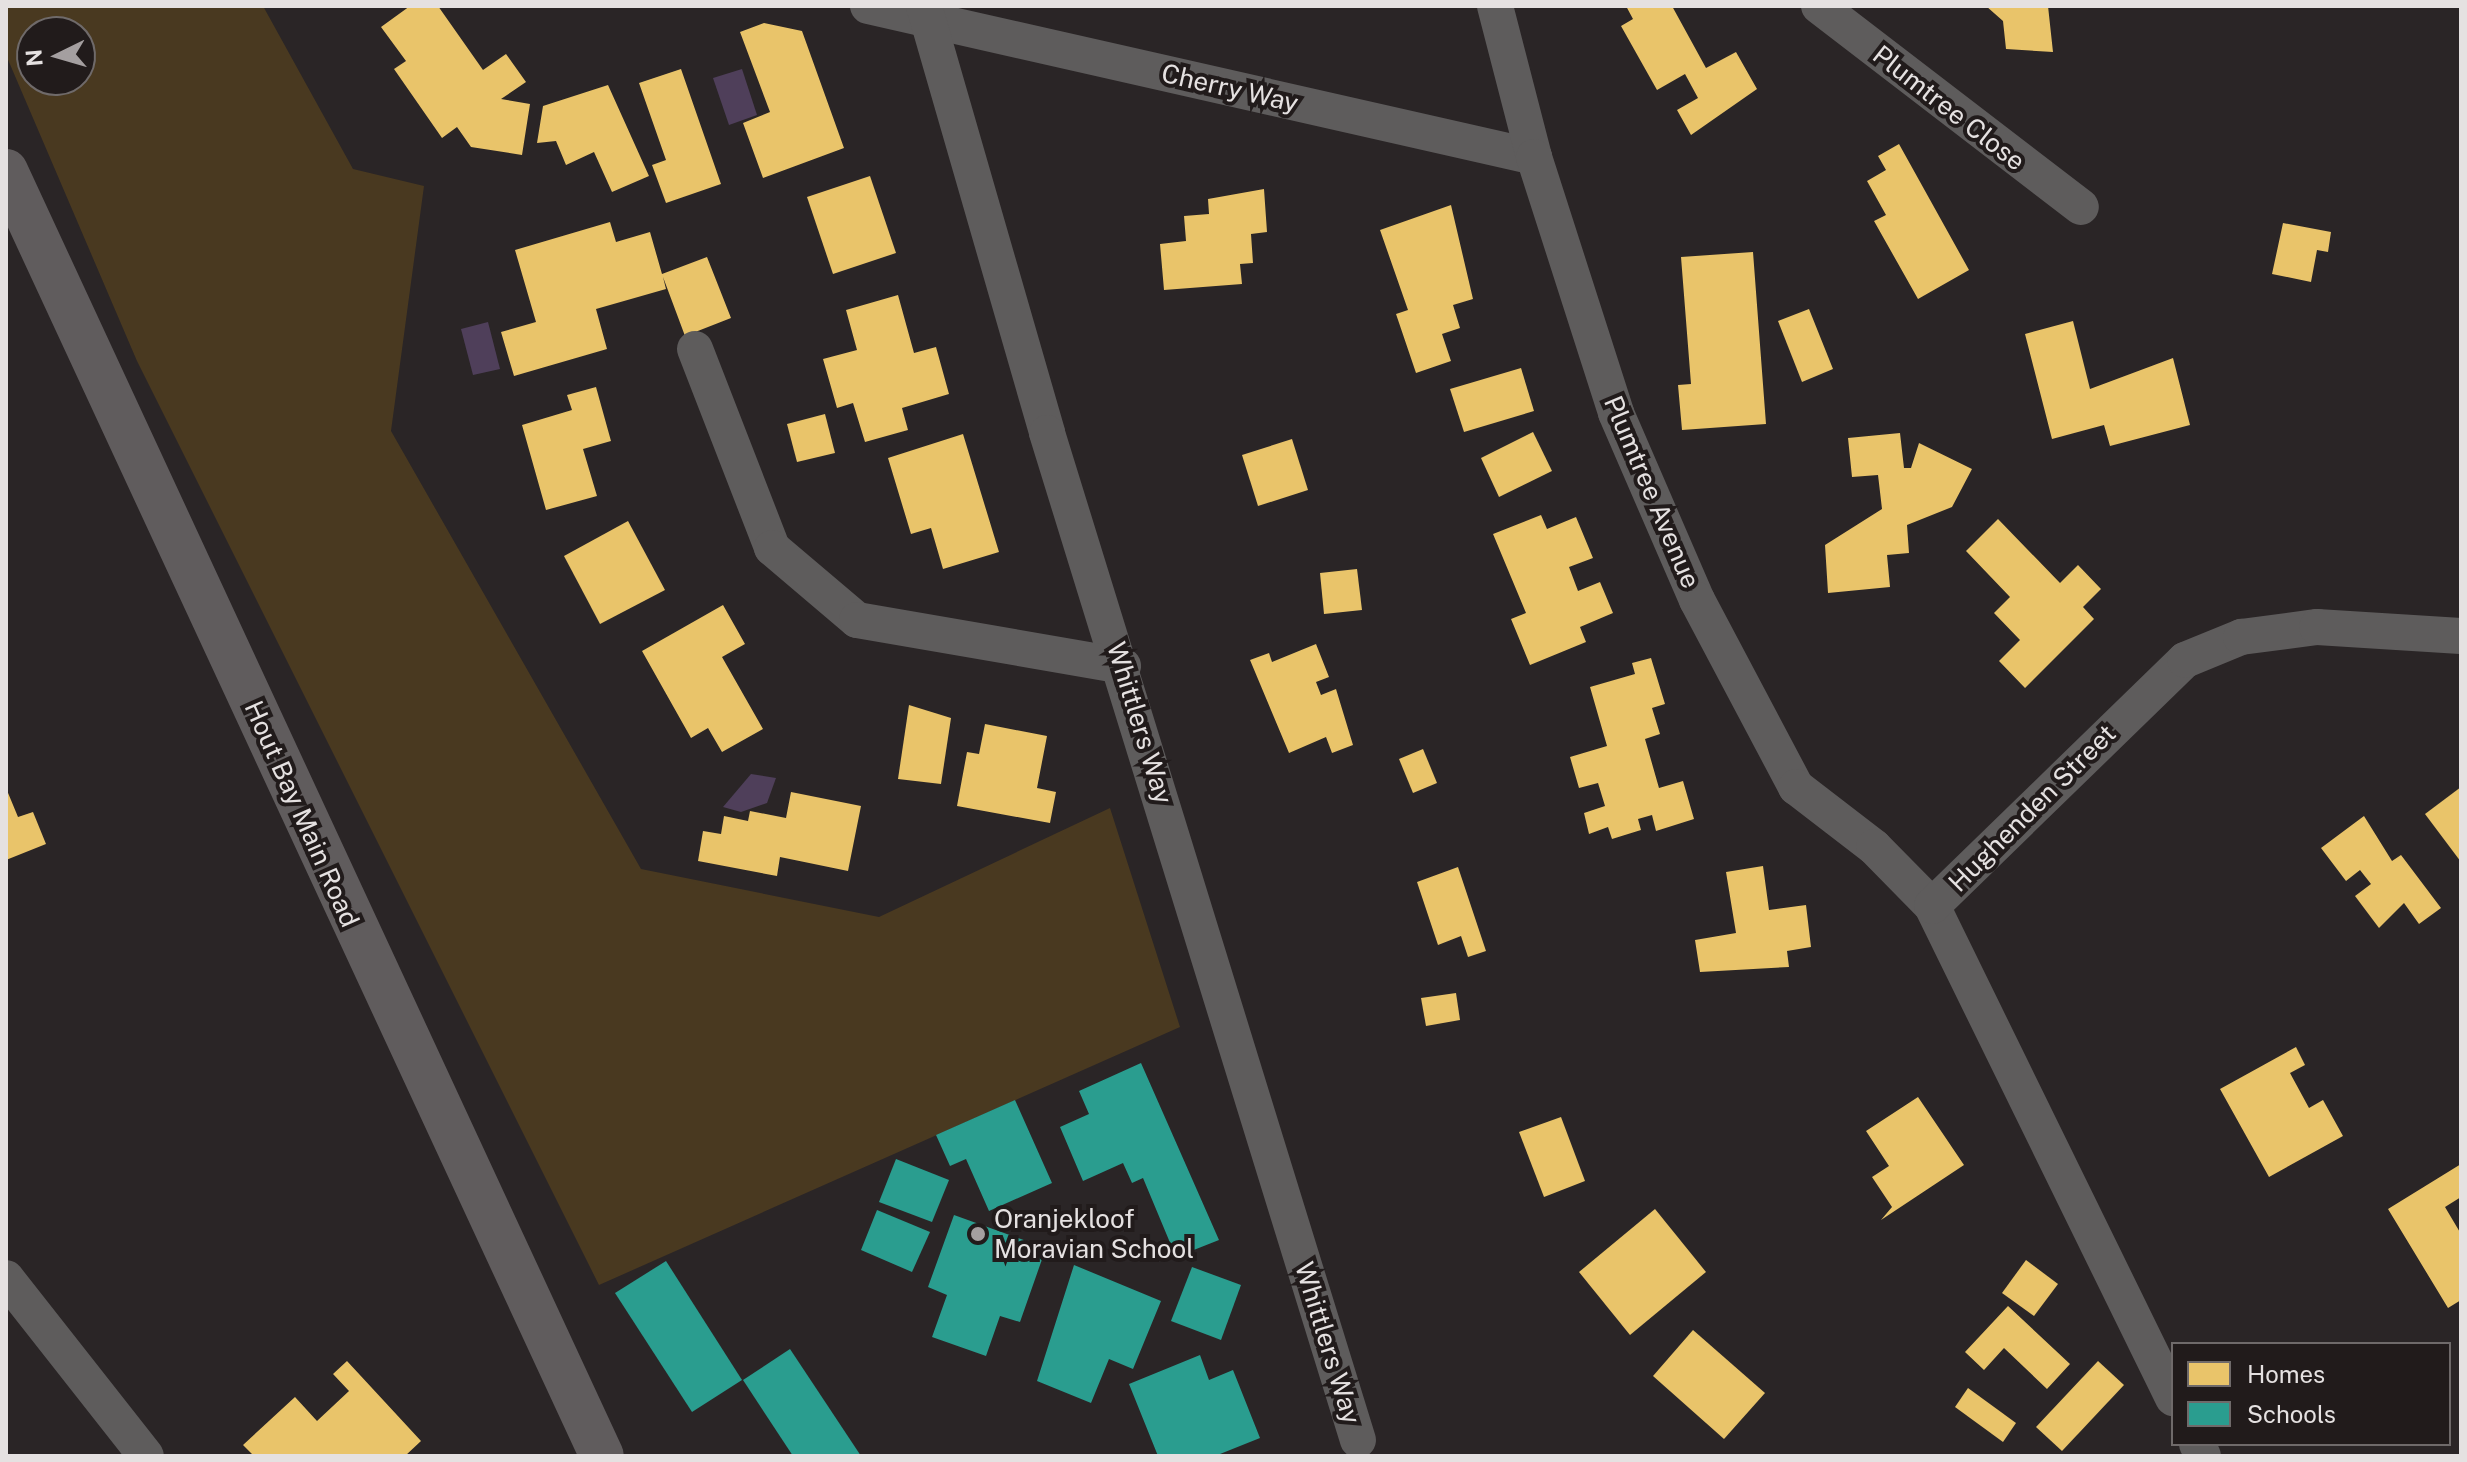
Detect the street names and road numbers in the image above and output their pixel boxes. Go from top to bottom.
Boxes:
street label: Plumtree Close [1867,39,2031,177]
street label: Cherry Way [1158,57,1302,119]
street label: Plumtree Avenue [1597,391,1707,593]
street label: Whittlers Way [1100,638,1180,808]
street label: Hout Bay Main Road [238,696,366,932]
street label: Hughenden Street [1942,718,2122,898]
street label: Whittlers Way [1288,1258,1368,1428]

